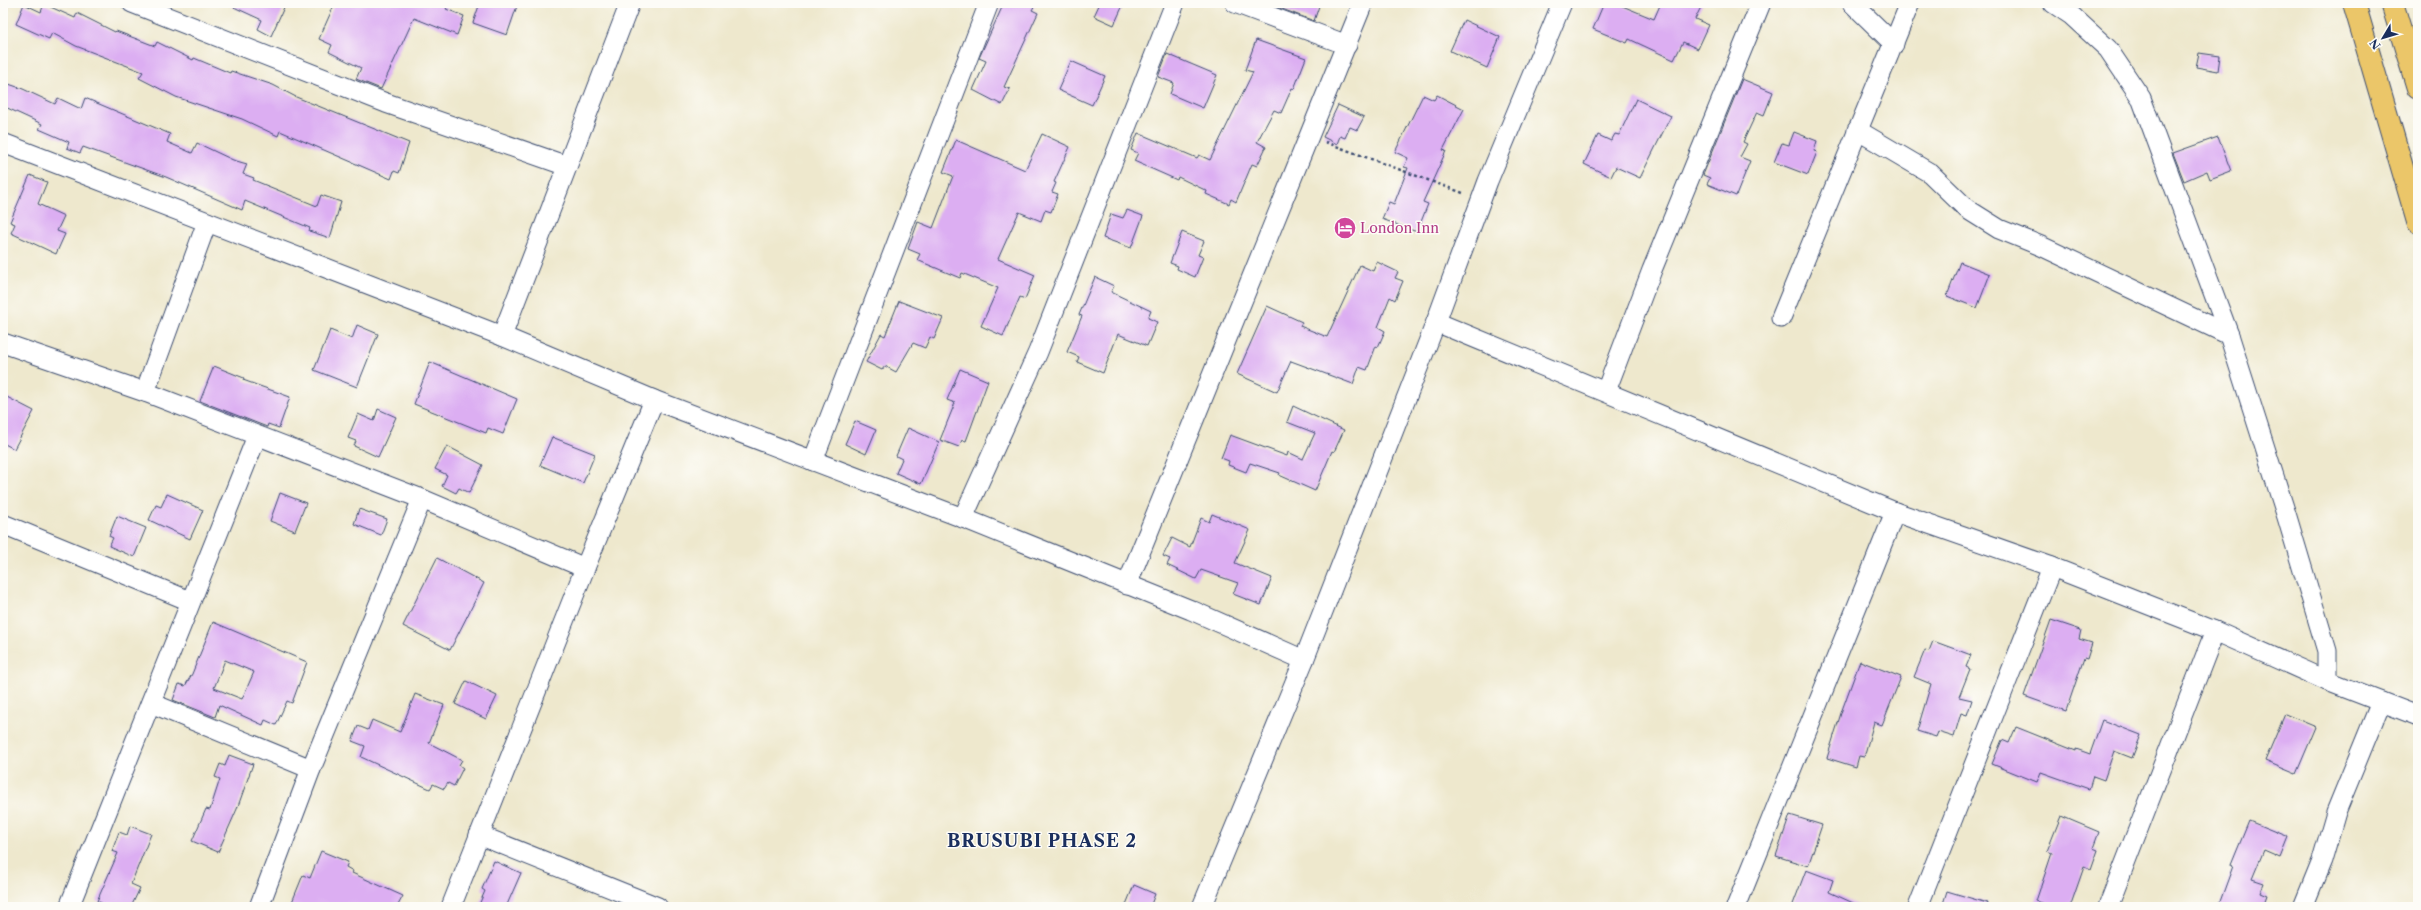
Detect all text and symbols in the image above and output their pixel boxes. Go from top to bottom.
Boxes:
north arrow [2363,18,2403,58]
text: N [2366,36,2384,52]
hotel icon: London Inn [1332,215,1358,241]
place label: London Inn [1360,219,1439,237]
district label: BRUSUBI PHASE 2 [947,830,1137,852]

